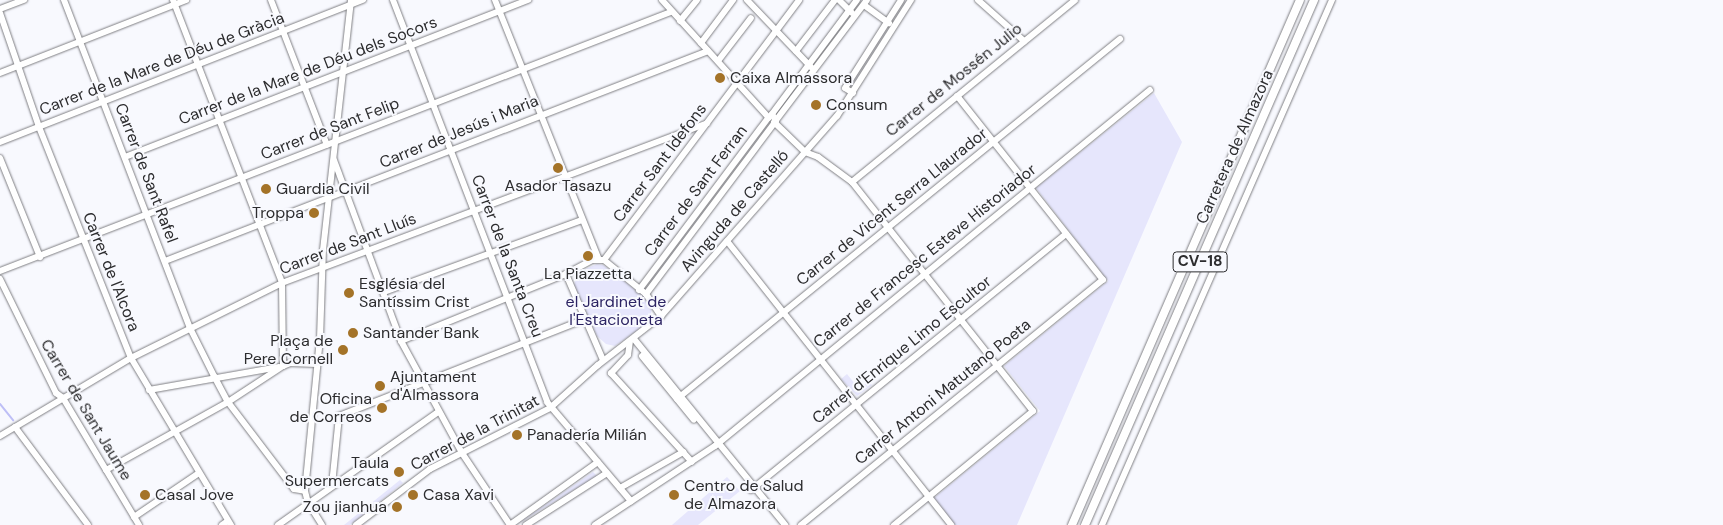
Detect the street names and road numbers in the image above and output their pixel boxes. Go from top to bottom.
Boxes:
street label: Carrer de la Mare de Déu de Gràcia [37,8,287,120]
street label: Carrer de la Mare de Déu dels Socors [176,13,440,129]
street label: Carrer de Mossén Julio [882,19,1026,141]
street label: Carretera de Almazora [1192,67,1278,227]
street label: Carrer de Jesús i Maria [377,91,541,173]
street label: Carrer de Sant Felip [258,94,402,164]
street label: Carrer Sant Idefons [609,100,711,226]
street label: Carrer de Sant Rafel [111,101,181,245]
street label: Carrer de Sant Ferran [640,122,752,260]
street label: Carrer de Vicent Serra Llaurador [793,124,991,290]
street label: Avinguda de Castelló [677,146,793,276]
street label: Carrer de Francesc Esteve Historiador [810,160,1040,352]
street label: Carrer de la Santa Creu [467,172,547,340]
street label: Carrer de Sant Lluís [277,209,419,279]
street label: Carrer de l'Alcora [78,210,144,334]
road number: CV-18 [1172,250,1228,274]
street label: Carrer d'Enrique Limo Escultor [809,272,995,428]
street label: Carrer Antoni Matutano Poeta [851,315,1035,469]
street label: Carrer de Sant Jaume [36,336,136,484]
street label: Carrer de la Trinitat [407,391,543,475]

